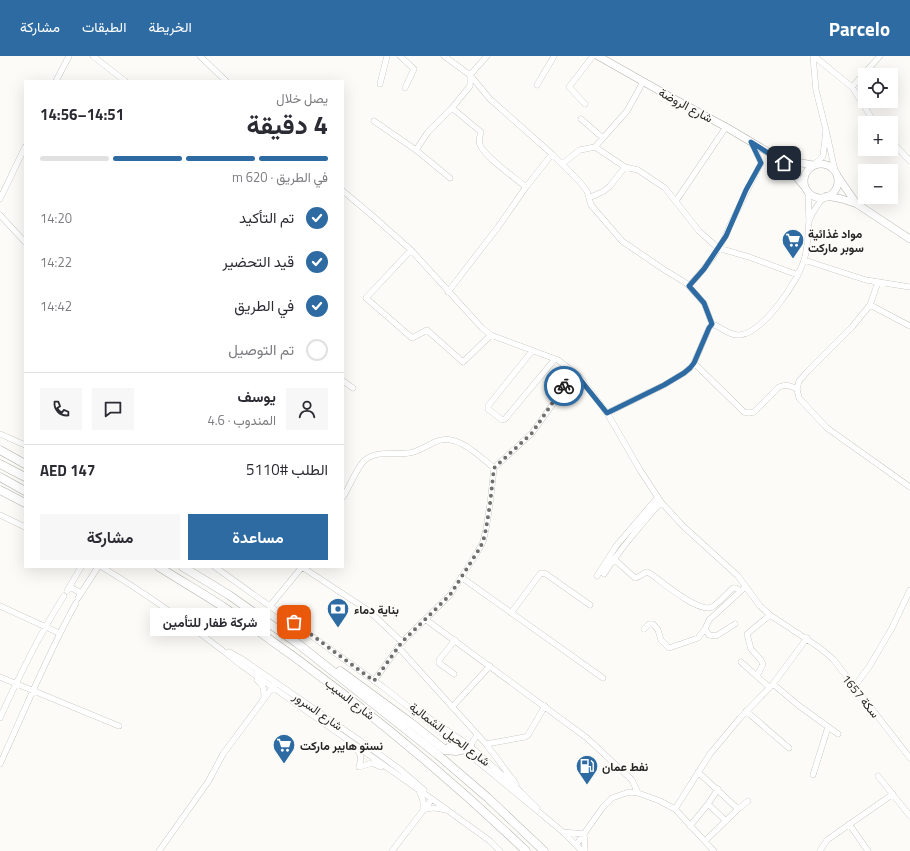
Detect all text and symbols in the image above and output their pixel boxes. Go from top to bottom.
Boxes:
text: Parcelo [829,14,890,43]
text: مشاركة [20,16,60,37]
text: الطبقات [82,16,126,37]
text: الخريطة [148,16,192,37]
map controls [858,68,898,204]
button: locate [858,68,898,108]
street label: شارع الروضة [655,83,717,127]
text: يصل خلال [276,88,328,108]
text: 14:51–14:56 [40,103,124,126]
text: 4 دقيقة [246,105,328,144]
button: + [858,116,898,156]
pin [767,146,801,180]
icon: home [773,152,795,174]
button: − [858,164,898,204]
text: في الطريق · 620 m [232,167,328,187]
text: تم التأكيد [239,206,294,229]
icon: check [306,207,328,229]
text: 14:20 [40,208,72,228]
place label: مواد غذائية سوبر ماركت [808,224,864,257]
supermarket icon: مواد غذائية سوبر ماركت [780,227,806,260]
text: قيد التحضير [222,250,294,273]
icon: check [306,251,328,273]
text: 14:22 [40,252,72,272]
text: في الطريق [234,294,294,317]
icon: check [306,295,328,317]
text: 14:42 [40,296,72,316]
text: تم التوصيل [228,338,294,361]
courier [544,366,584,406]
icon: bike [553,375,575,397]
text: يوسف [238,385,276,408]
button: phone [40,388,82,430]
button: chat [92,388,134,430]
button: person [286,388,328,430]
text: المندوب · 4.6 [207,410,276,430]
text: الطلب #5110 [246,458,328,481]
text: AED 147 [40,459,95,482]
button: مشاركة [40,514,180,560]
button: مساعدة [188,514,328,560]
bank icon: بناية دماء [325,596,351,629]
place label: بناية دماء [354,600,399,619]
pin [277,605,311,639]
callout: شركة ظفار للتأمين [150,608,270,636]
icon: bag [283,611,305,633]
text: شركة ظفار للتأمين [163,612,257,632]
street label: سكة 1657 [837,670,885,722]
street label: شارع السيب [321,673,379,725]
street label: شارع السرور [288,686,347,735]
street label: شارع الحيل الشمالية [406,697,494,771]
supermarket icon: نستو هايبر ماركت [271,732,297,765]
place label: نستو هايبر ماركت [300,736,383,755]
fuel station icon: نفط عمان [574,753,600,786]
place label: نفط عمان [602,757,649,776]

